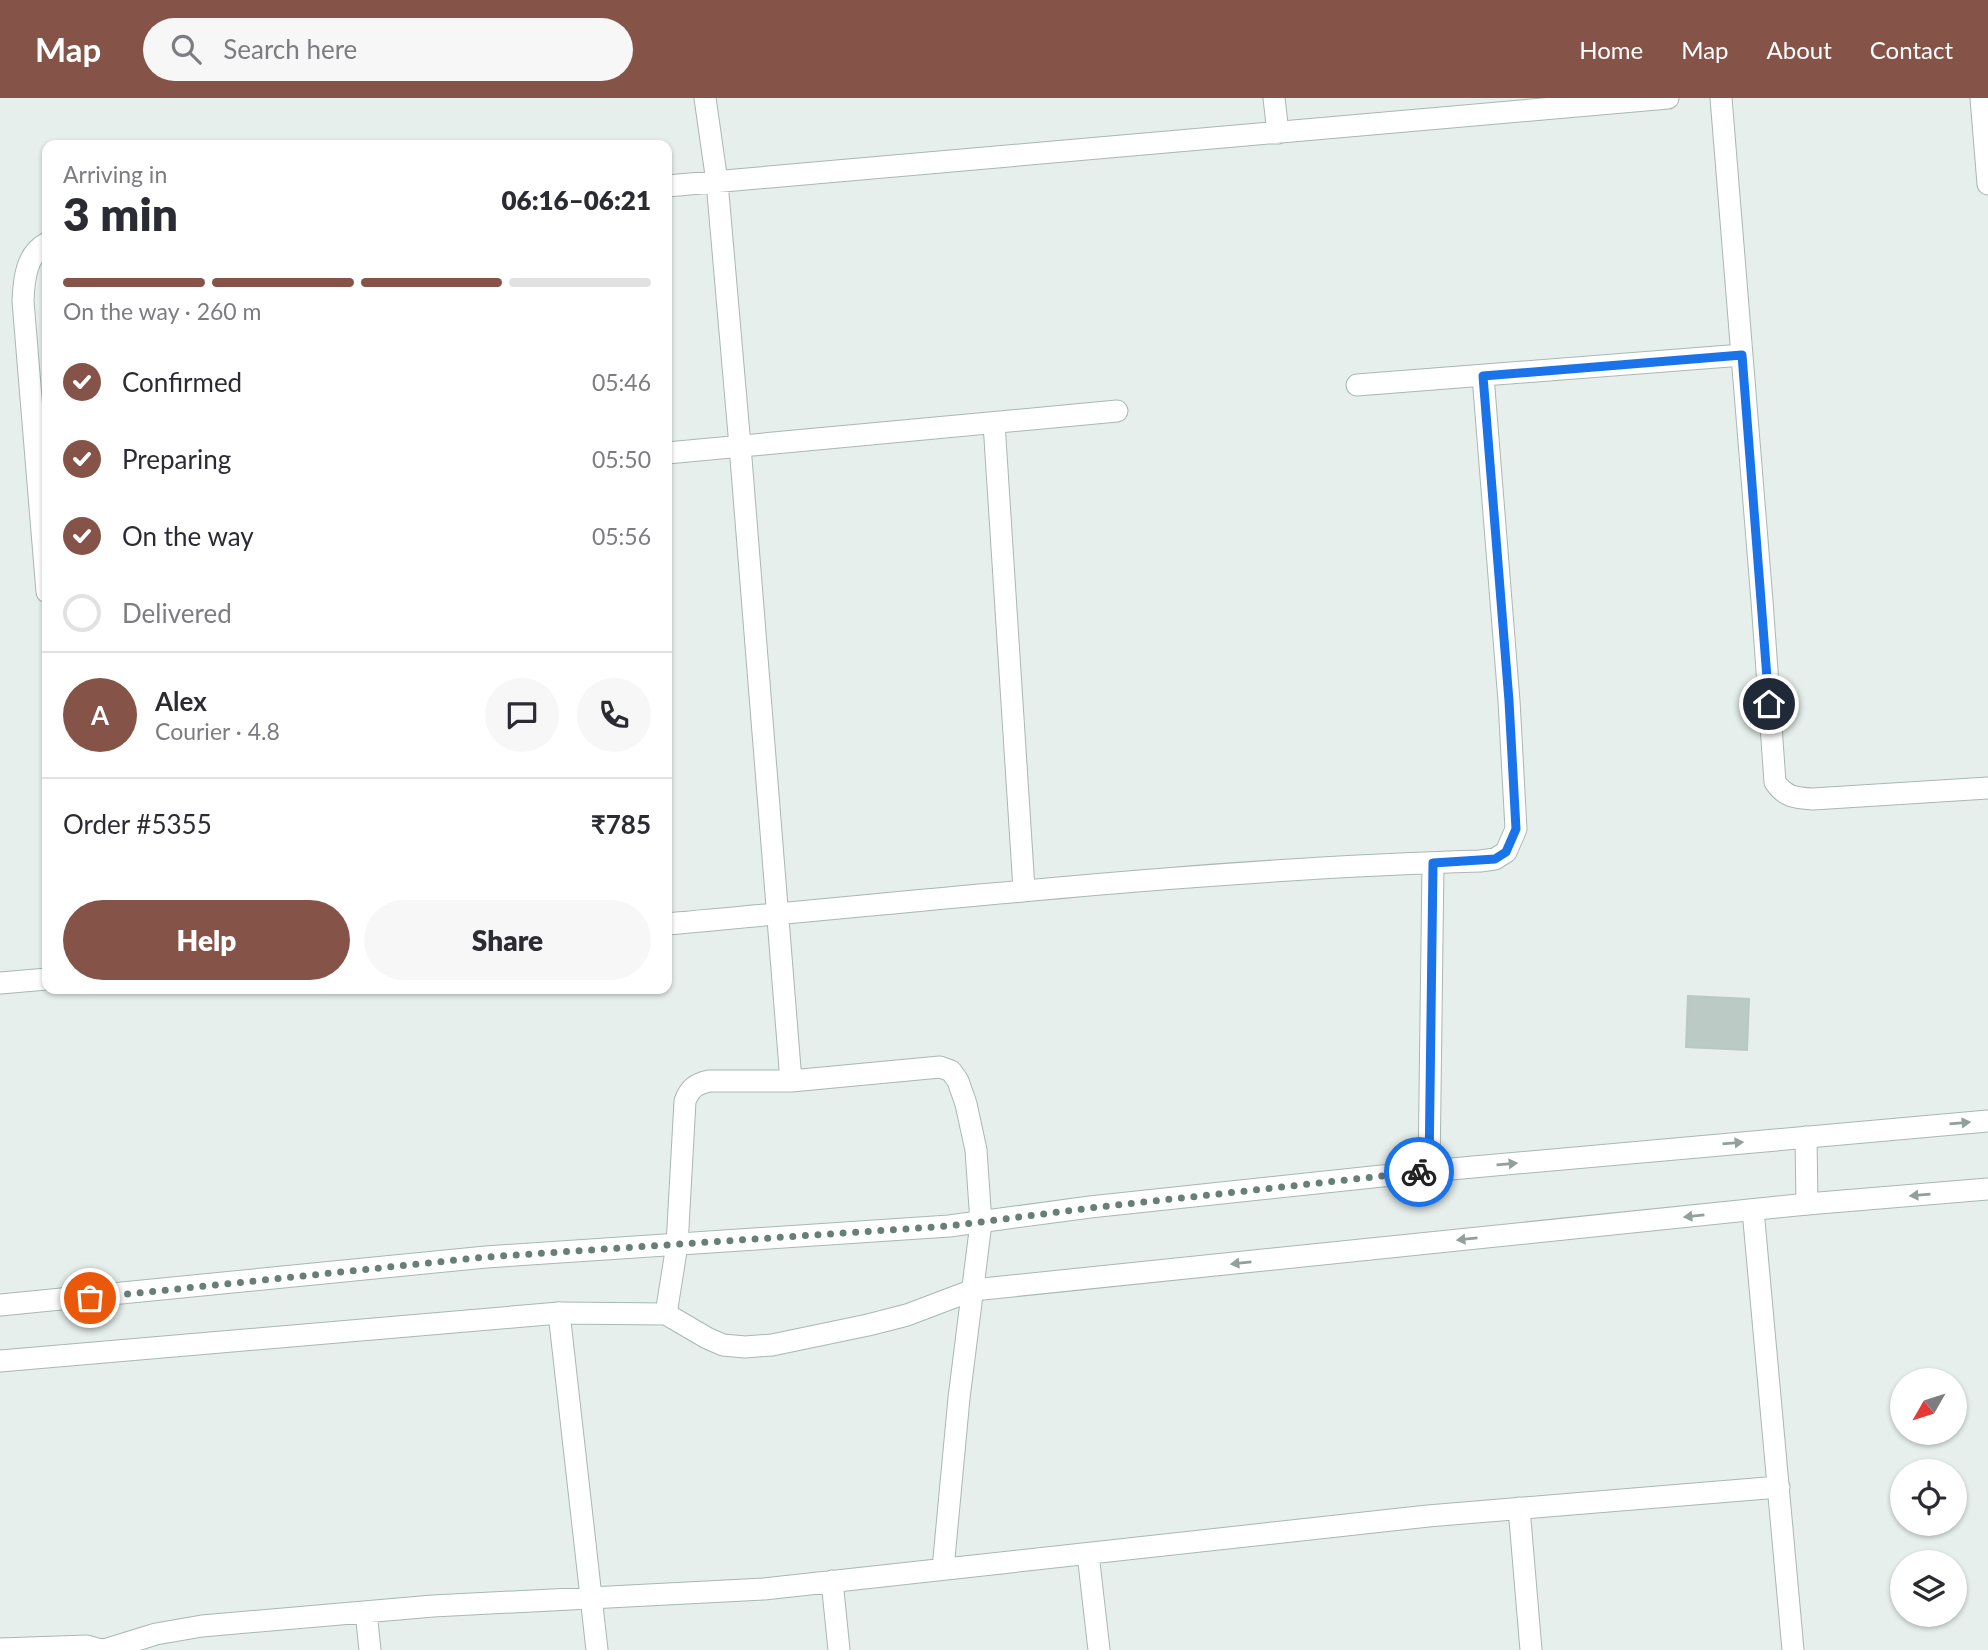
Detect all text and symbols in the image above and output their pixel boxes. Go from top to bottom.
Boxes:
search box [143,18,633,81]
text: Map [35,29,101,69]
icon: search [167,30,205,68]
text: Search here [223,33,357,65]
text: Home [1579,35,1643,64]
text: Map [1681,35,1729,64]
text: About [1767,35,1832,64]
text: Contact [1870,35,1953,64]
text: Arriving in [63,160,167,188]
text: 06:16–06:21 [501,184,651,216]
text: 3 min [63,186,178,241]
text: On the way · 260 m [63,297,262,325]
icon: check [63,363,101,401]
text: Confirmed [122,366,242,398]
text: 05:46 [592,368,651,396]
icon: check [63,440,101,478]
text: Preparing [122,443,231,475]
text: 05:50 [592,445,651,473]
icon: check [63,517,101,555]
text: On the way [122,520,254,552]
text: 05:56 [592,522,651,550]
text: Delivered [122,597,232,629]
pin [1739,674,1799,734]
button: chat [485,678,559,752]
button: phone [577,678,651,752]
text: Alex [155,685,207,717]
icon: home [1750,685,1788,723]
text: A [91,699,109,731]
text: Courier · 4.8 [155,717,280,745]
text: Order #5355 [63,808,212,840]
text: ₹785 [591,808,651,840]
button: Help [63,900,350,980]
button: Share [364,900,651,980]
one-way arrow [1949,1117,1971,1128]
courier [1384,1137,1454,1207]
one-way arrow [1723,1137,1745,1148]
icon: bike [1400,1153,1438,1191]
one-way arrow [1496,1158,1518,1169]
one-way arrow [1909,1190,1931,1201]
one-way arrow [1682,1211,1704,1222]
one-way arrow [1456,1234,1478,1245]
one-way arrow [1230,1258,1252,1269]
pin [60,1268,120,1328]
icon: bag [71,1279,109,1317]
north arrow [1890,1368,1967,1446]
map controls [1890,1368,1967,1627]
button: locate [1890,1459,1967,1536]
button: layers [1890,1550,1967,1627]

